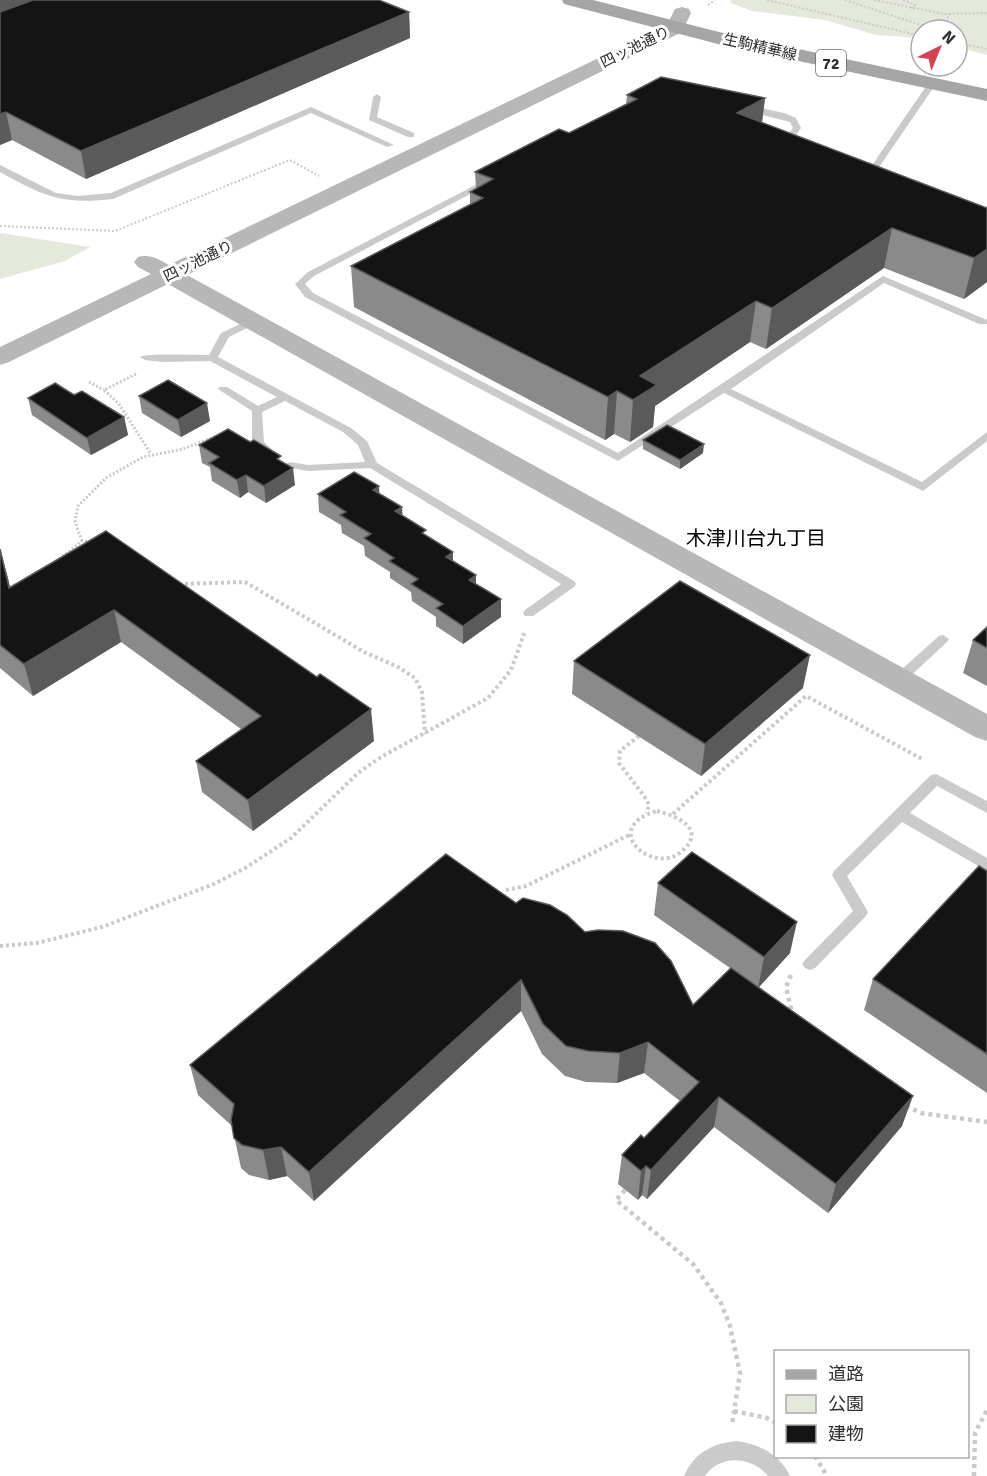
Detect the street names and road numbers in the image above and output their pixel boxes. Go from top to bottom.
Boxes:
street label: 四ッ池通り [597,22,673,72]
street label: 生駒精華線 [721,30,799,64]
road number: 72 [816,50,846,76]
street label: 四ッ池通り [160,236,236,286]

